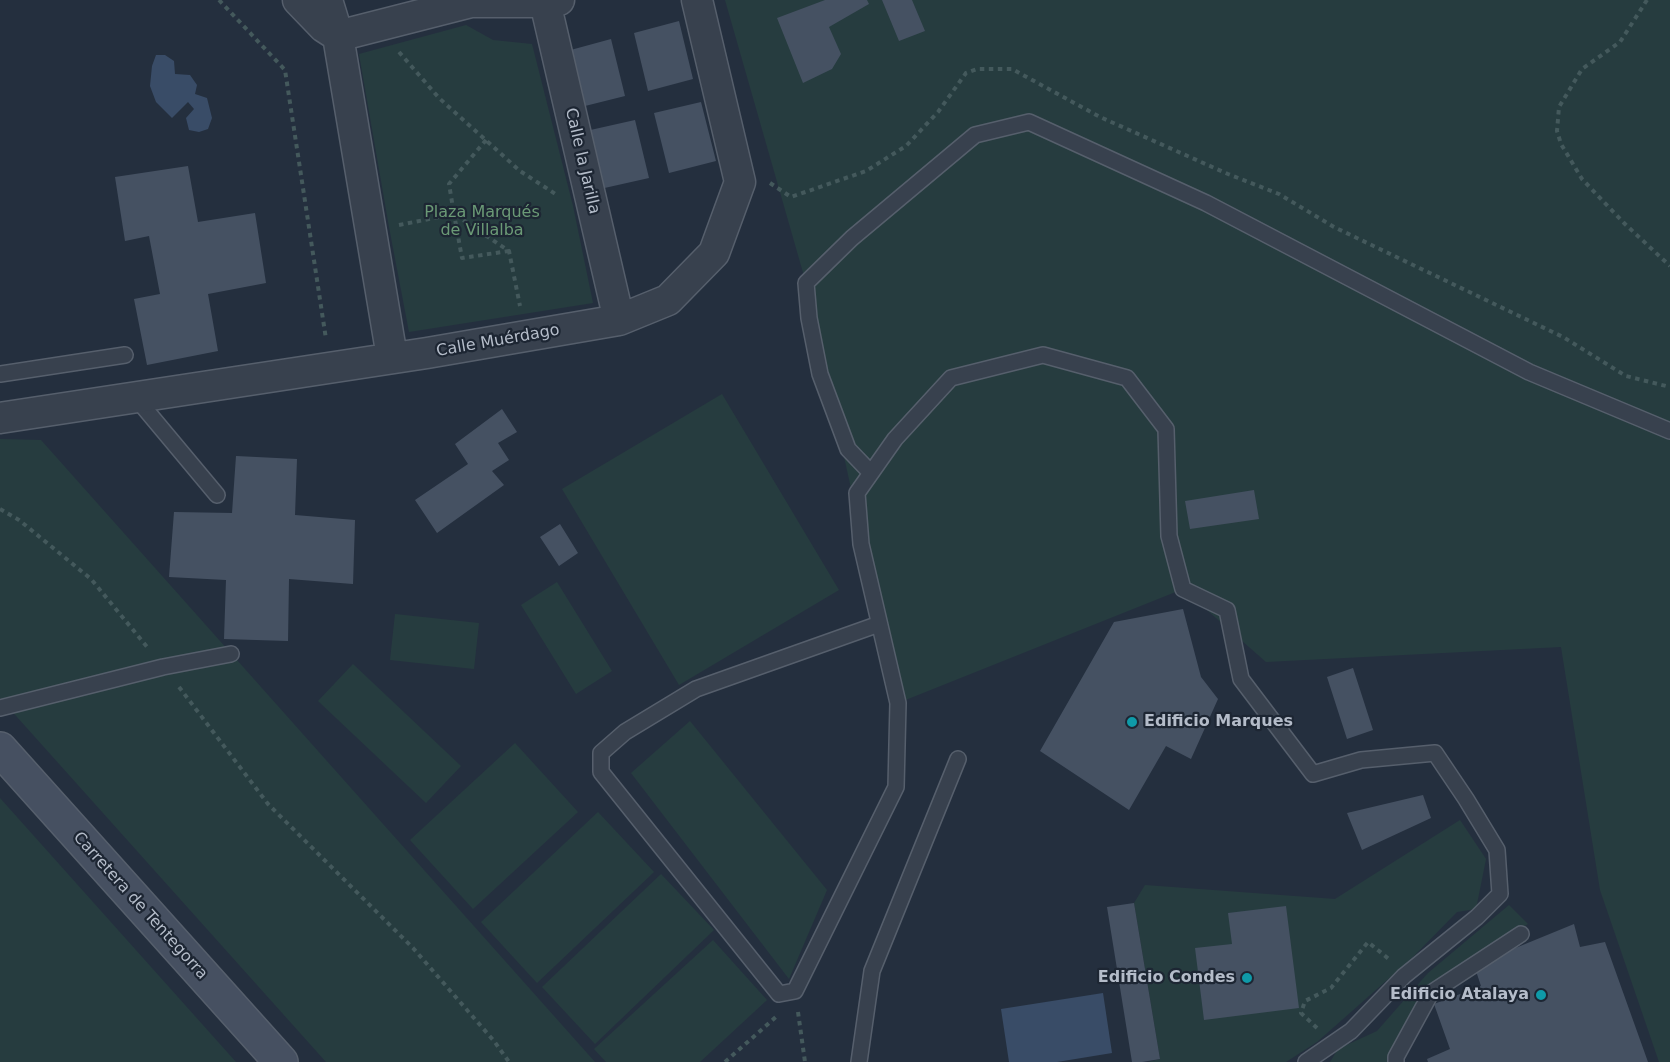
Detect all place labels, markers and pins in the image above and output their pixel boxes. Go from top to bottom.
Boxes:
place label: Edificio Marques [1144,712,1293,732]
marker: Edificio Marques [1125,715,1139,729]
place label: Edificio Condes [1098,968,1235,988]
marker: Edificio Condes [1240,971,1254,985]
place label: Edificio Atalaya [1390,985,1529,1005]
marker: Edificio Atalaya [1534,988,1548,1002]

